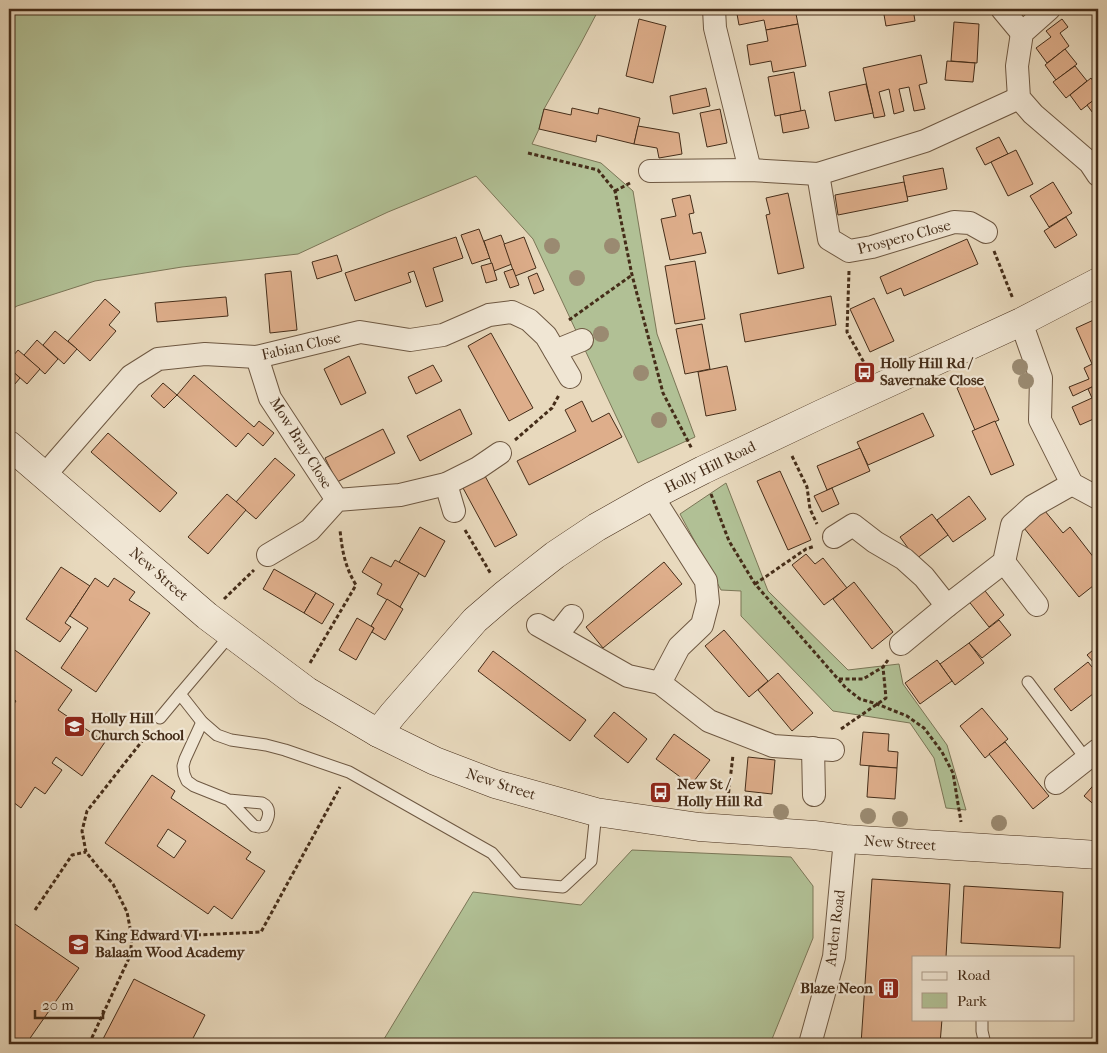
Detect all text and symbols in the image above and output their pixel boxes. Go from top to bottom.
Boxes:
street label: Prospero Close [855,216,953,258]
street label: Fabian Close [260,328,343,364]
place label: Holly Hill Rd / Savernake Close [880,354,984,389]
bus stop icon: Holly Hill Rd / Savernake Close [852,360,876,384]
street label: Mow Bray Close [266,394,336,492]
street label: Holly Hill Road [661,437,759,497]
street label: New Street [126,543,193,605]
place label: Holly Hill Church School [91,709,185,744]
school or university icon: Holly Hill Church School [63,715,87,739]
street label: New Street [464,764,539,804]
place label: New St / Holly Hill Rd [677,775,763,810]
bus stop icon: New St / Holly Hill Rd [649,781,673,805]
street label: New Street [863,831,937,855]
street label: Arden Road [821,888,849,968]
place label: King Edward VI Balaam Wood Academy [95,926,246,961]
school or university icon: King Edward VI Balaam Wood Academy [67,932,91,956]
legend [912,956,1074,1020]
text: Road [957,966,991,984]
building icon: Blaze Neon [877,976,901,1000]
place label: Blaze Neon [800,979,873,997]
scale bar [35,988,102,1020]
text: Park [957,992,987,1010]
text: 20 m [42,996,74,1014]

